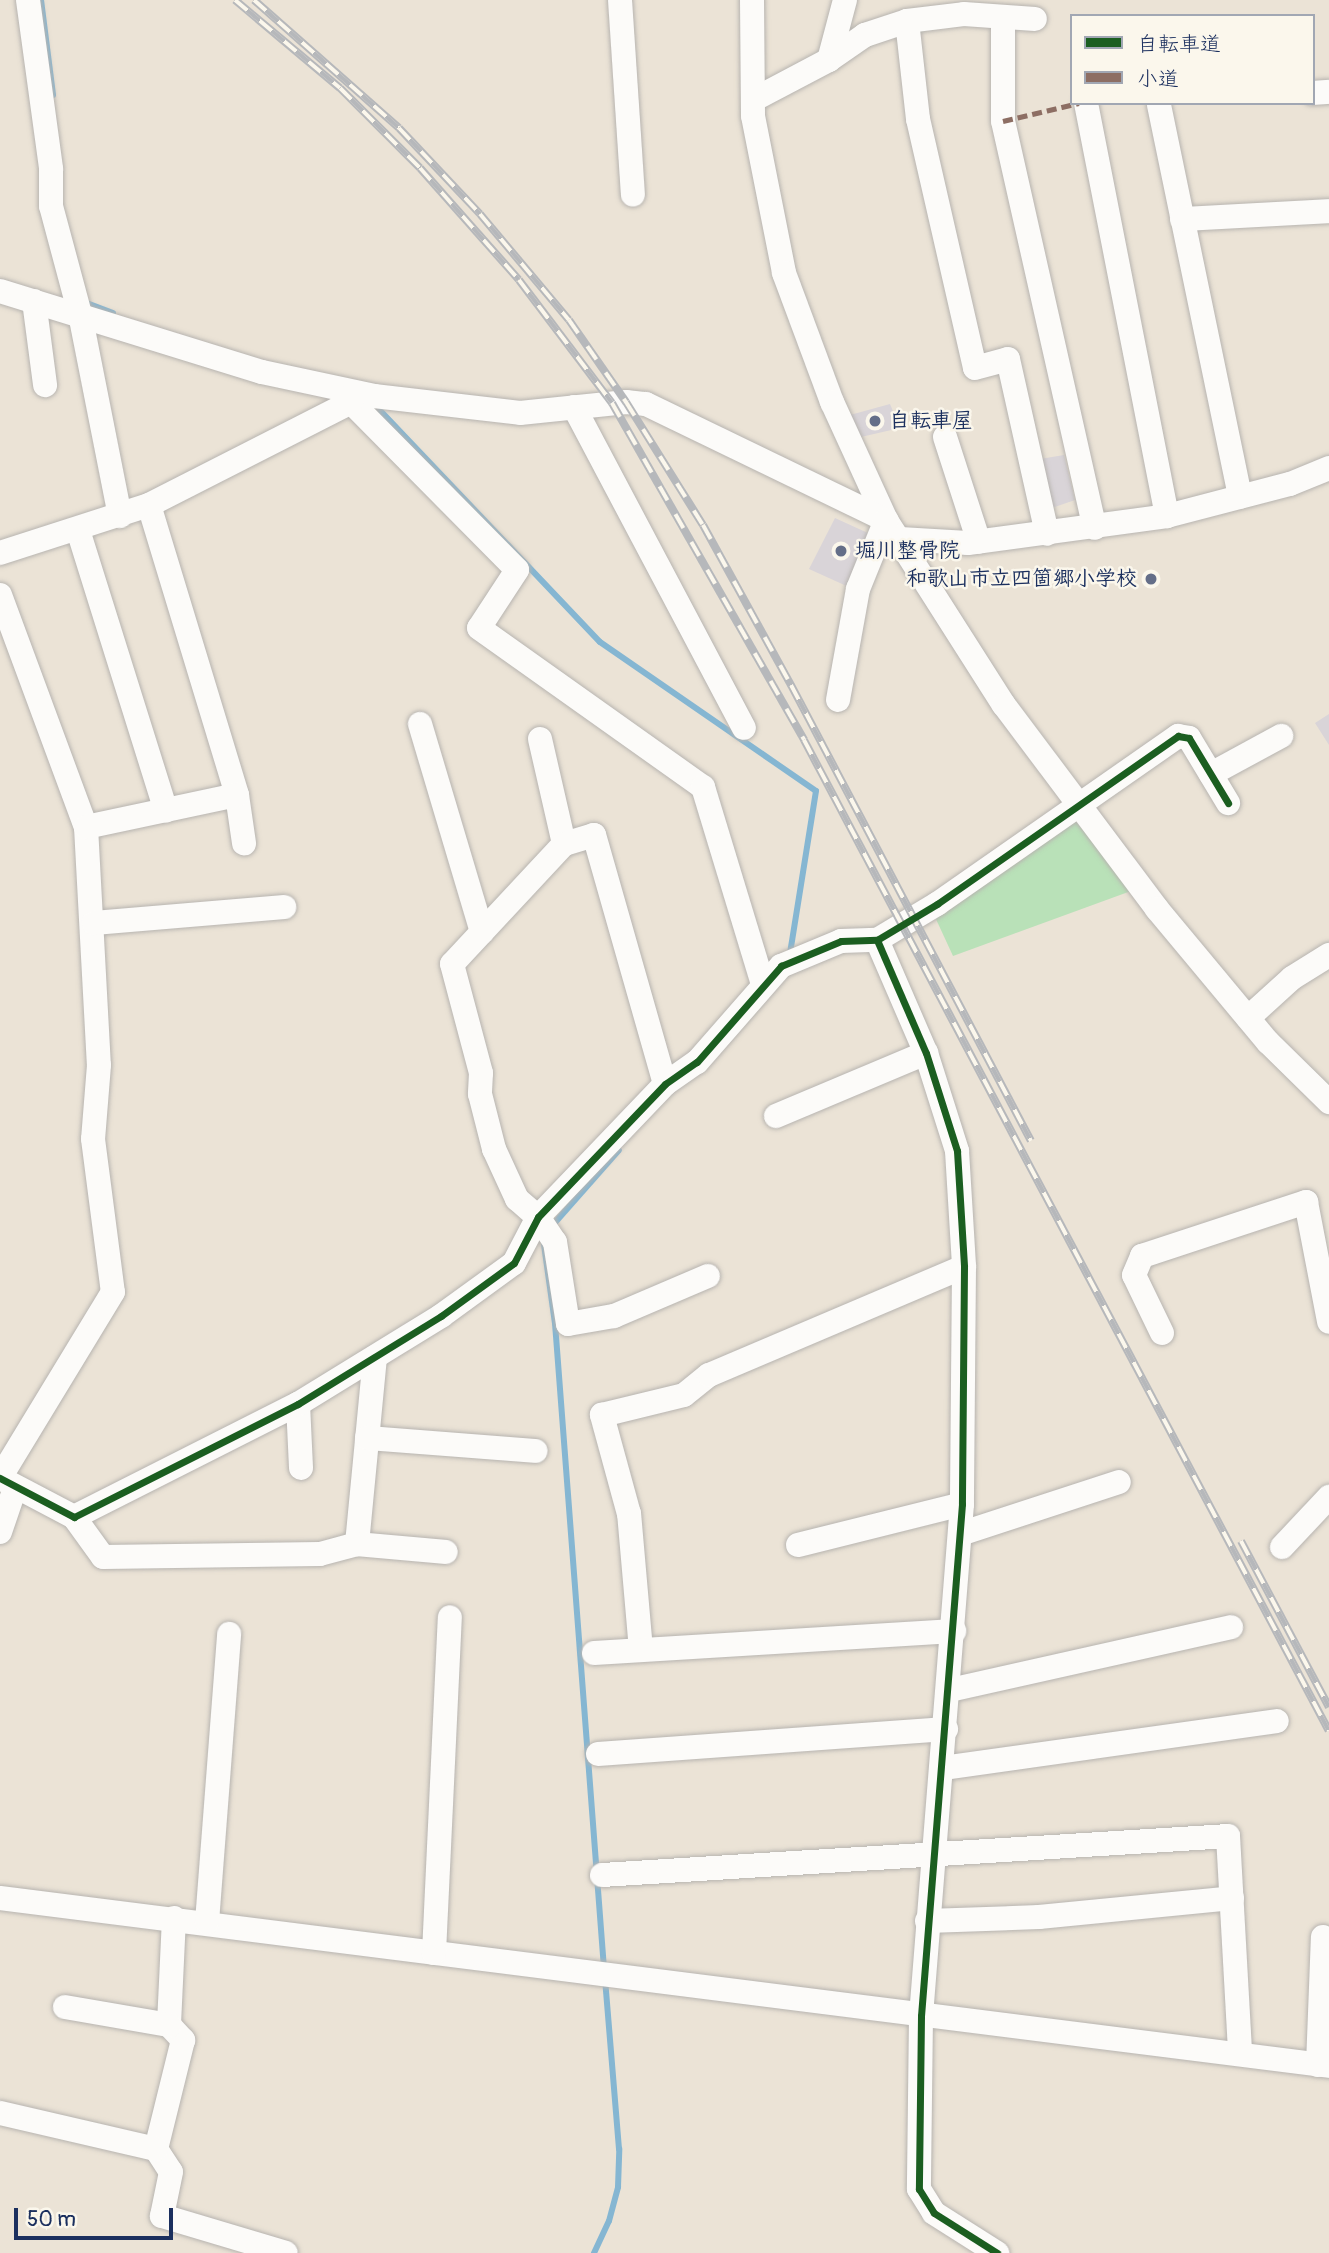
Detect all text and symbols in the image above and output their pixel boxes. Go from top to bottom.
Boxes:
legend [1070,14,1315,105]
text: 自転車道 [1137,31,1221,58]
text: 小道 [1137,66,1179,93]
place label: 自転車屋 [889,408,973,434]
marker: 自転車屋 [867,413,883,429]
place label: 堀川整骨院 [855,538,960,564]
marker: 堀川整骨院 [833,543,849,559]
place label: 和歌山市立四箇郷小学校 [906,566,1137,592]
marker: 和歌山市立四箇郷小学校 [1143,571,1159,587]
scale bar [18,2194,177,2238]
text: 50 m [27,2206,76,2233]

